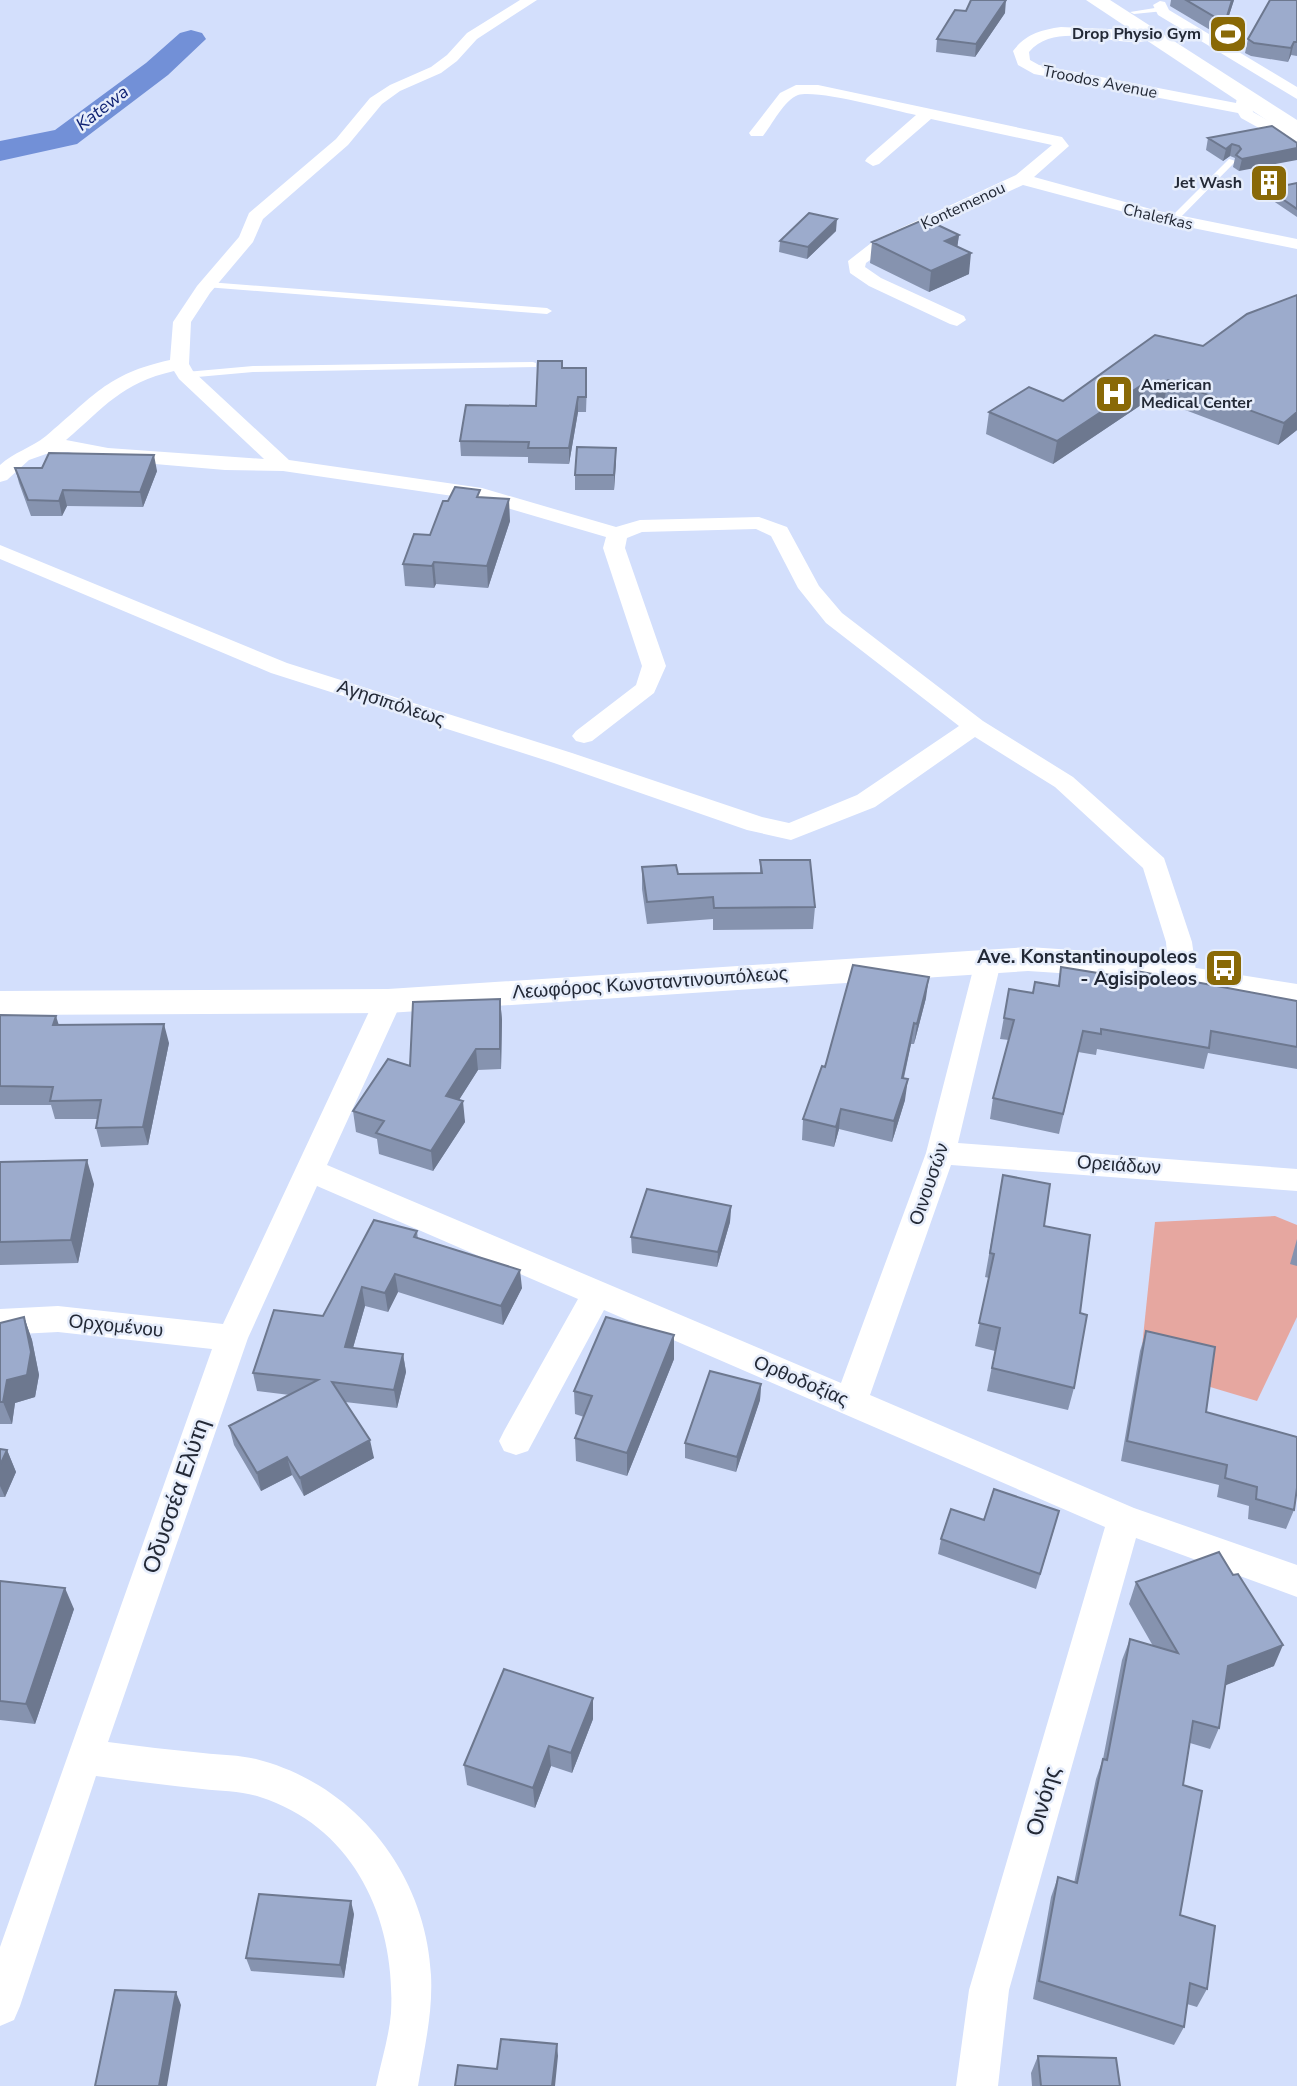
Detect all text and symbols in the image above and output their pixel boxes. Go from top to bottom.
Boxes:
sports icon: Drop Physio Gym [1207,13,1249,55]
place label: Drop Physio Gym [1072,23,1201,45]
street label: Troodos Avenue [1041,60,1159,104]
water label: Katewa [71,80,133,136]
building icon: Jet Wash [1248,162,1290,204]
place label: Jet Wash [1173,172,1242,194]
street label: Kontemenou [917,177,1009,235]
street label: Chalefkas [1121,198,1195,236]
hospital icon: American Medical Center [1093,373,1135,415]
place label: American Medical Center [1141,374,1253,414]
street label: Αγησιπόλεως [334,673,448,733]
place label: Ave. Konstantinoupoleos - Agisipoleos [977,944,1197,992]
bus stop icon: Ave. Konstantinoupoleos - Agisipoleos [1203,947,1245,989]
street label: Λεωφόρος Κωνσταντινουπόλεως [511,960,789,1006]
street label: Οινουσών [903,1139,955,1229]
street label: Ορειάδων [1076,1149,1162,1181]
street label: Ορχομένου [67,1308,165,1344]
street label: Ορθοδοξίας [750,1349,852,1413]
street label: Οδυσσέα Ελύτη [135,1414,217,1578]
street label: Οινόης [1018,1763,1068,1839]

